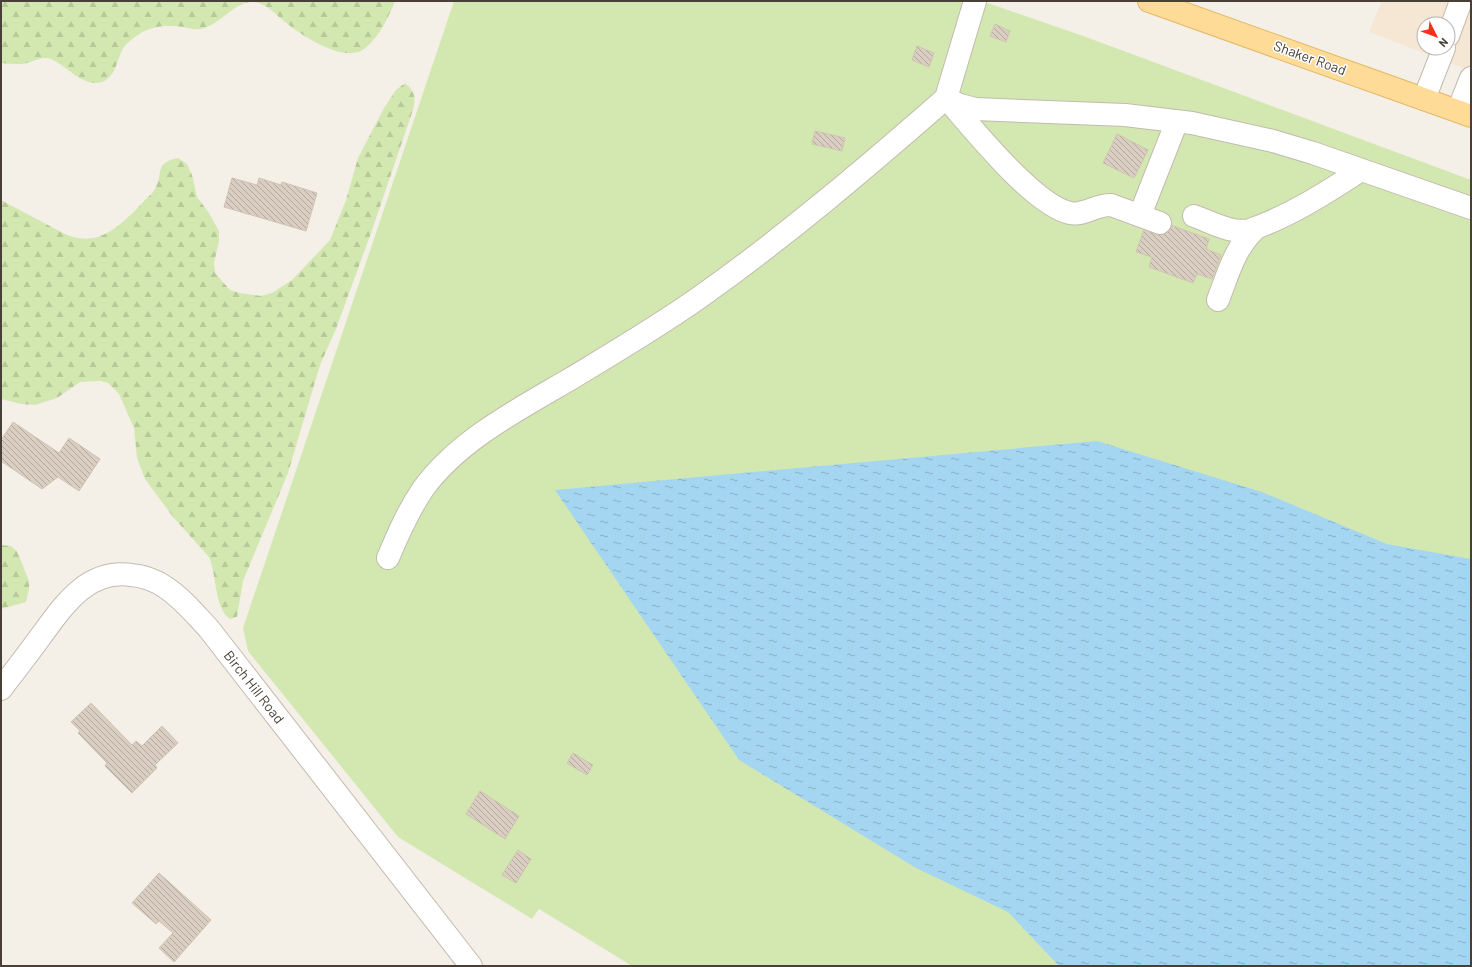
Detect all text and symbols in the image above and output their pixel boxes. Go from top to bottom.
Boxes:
north arrow [1416,16,1456,56]
text: N [1437,36,1451,50]
street label: Shaker Road [1272,37,1349,79]
street label: Birch Hill Road [221,647,288,727]

